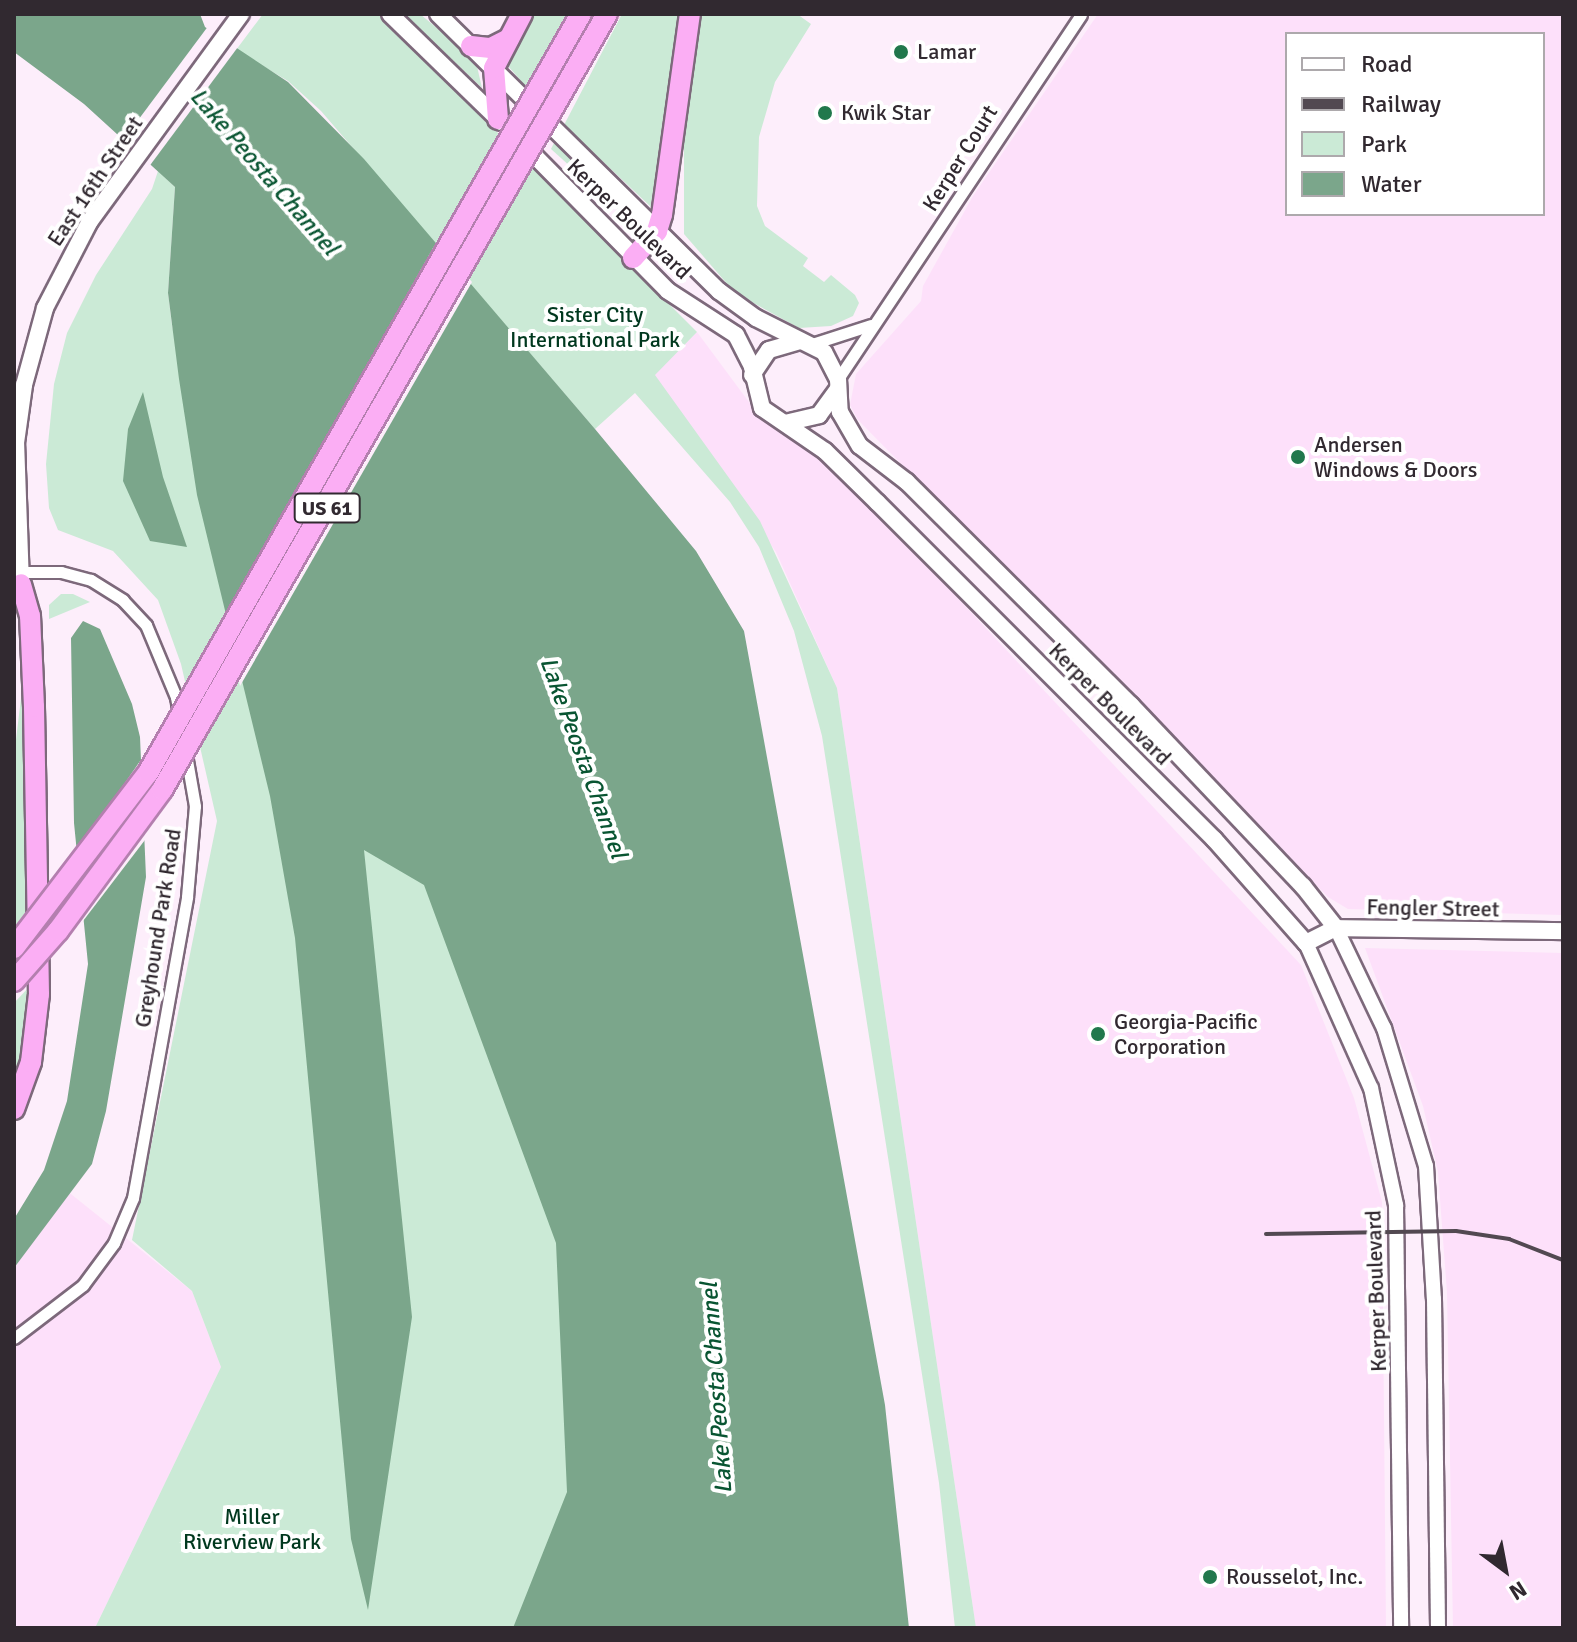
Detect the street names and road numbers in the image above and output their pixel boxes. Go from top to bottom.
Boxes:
street label: Kerper Court [917,100,1003,216]
street label: East 16th Street [42,111,148,251]
street label: Kerper Boulevard [562,153,696,285]
road number: US 61 [293,492,361,524]
street label: Kerper Boulevard [1043,637,1177,771]
street label: Greyhound Park Road [129,827,187,1029]
street label: Fengler Street [1366,894,1500,922]
street label: Kerper Boulevard [1360,1210,1392,1372]

